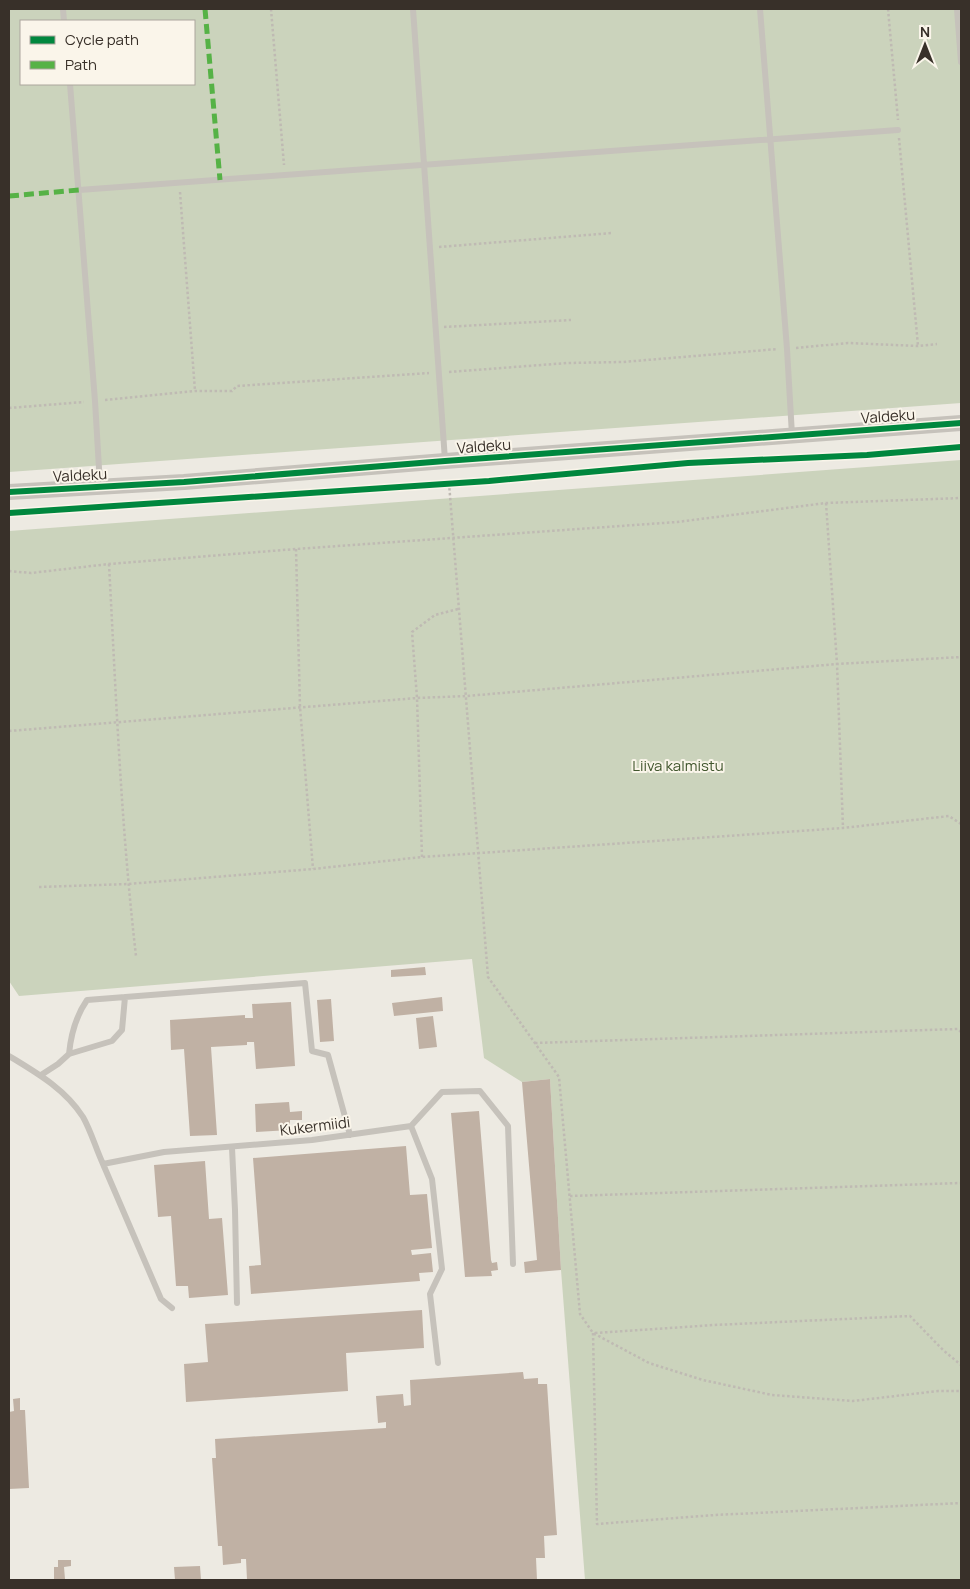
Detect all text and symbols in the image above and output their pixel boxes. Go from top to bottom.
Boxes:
legend [20,20,195,85]
north arrow [900,20,950,70]
text: N [920,22,930,41]
text: Cycle path [65,29,139,50]
text: Path [65,54,97,75]
street label: Valdeku [860,404,916,428]
street label: Valdeku [456,434,512,458]
street label: Valdeku [52,463,108,487]
park label: Liiva kalmistu [632,755,724,776]
street label: Kukermiidi [279,1111,351,1141]

